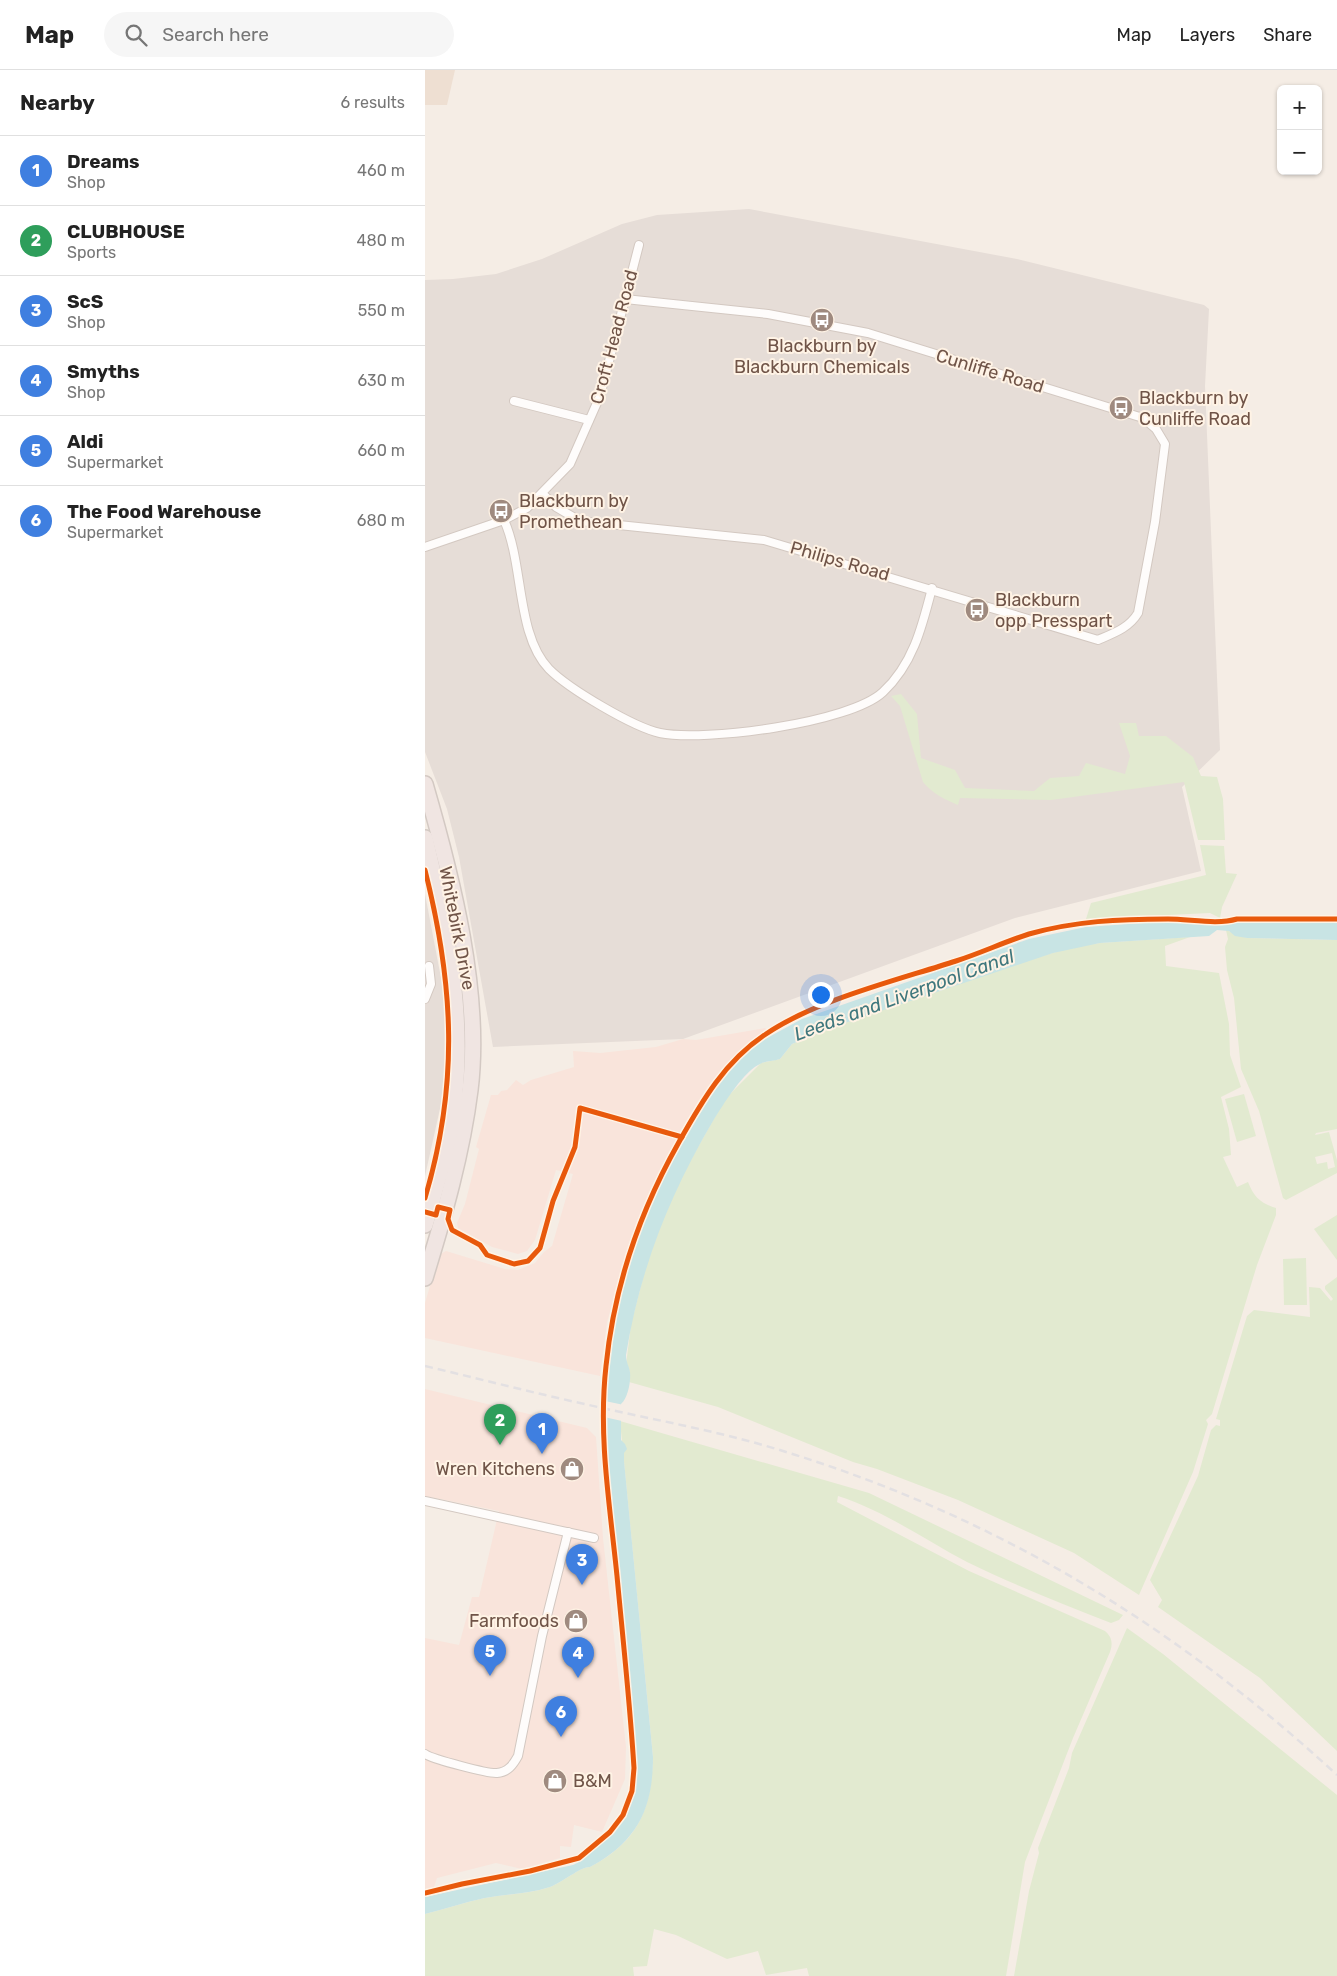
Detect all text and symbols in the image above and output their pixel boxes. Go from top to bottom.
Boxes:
search box [104,12,454,57]
text: Map [25,21,74,49]
icon: search [122,21,150,49]
text: Search here [162,23,269,46]
text: Map [1117,24,1152,46]
text: Layers [1180,24,1235,46]
text: Share [1263,24,1312,46]
map controls [1277,85,1322,175]
button: + [1277,85,1322,130]
text: Nearby [20,90,95,115]
text: 6 results [340,93,405,112]
button: − [1277,130,1322,175]
text: Dreams [67,150,140,173]
text: 1 [32,161,40,180]
text: 460 m [357,161,405,180]
text: Shop [67,173,105,192]
text: CLUBHOUSE [67,220,185,243]
text: 2 [31,231,41,250]
text: 480 m [357,231,405,250]
text: Sports [67,243,116,262]
street label: Croft Head Road [586,268,642,406]
text: ScS [67,290,103,313]
text: 3 [31,301,41,320]
text: 550 m [358,301,405,320]
bus stop icon: Blackburn by Blackburn Chemicals [809,307,835,333]
text: Shop [67,313,105,332]
place label: Blackburn by Blackburn Chemicals [734,335,910,378]
street label: Cunliffe Road [933,344,1047,398]
text: Smyths [67,360,140,383]
text: 4 [31,371,41,390]
text: 630 m [357,371,405,390]
text: Shop [67,383,105,402]
place label: Blackburn by Cunliffe Road [1139,387,1251,430]
bus stop icon: Blackburn by Cunliffe Road [1108,395,1134,421]
text: Aldi [67,430,103,453]
text: 5 [31,441,41,460]
text: 660 m [357,441,405,460]
text: Supermarket [67,453,163,472]
place label: Blackburn by Promethean [519,490,629,533]
bus stop icon: Blackburn by Promethean [488,498,514,524]
text: The Food Warehouse [67,500,261,523]
text: 6 [31,511,41,530]
text: 680 m [357,511,405,530]
text: Supermarket [67,523,163,542]
street label: Philips Road [788,536,892,586]
place label: Blackburn opp Presspart [995,589,1112,632]
bus stop icon: Blackburn opp Presspart [964,597,990,623]
street label: Whitebirk Drive [434,864,480,992]
water label: Leeds and Liverpool Canal [791,944,1018,1046]
your location [808,982,834,1008]
pin: 2 [484,1404,516,1445]
pin: 1 [526,1413,558,1454]
shop icon: Wren Kitchens [559,1456,585,1482]
place label: Wren Kitchens [435,1458,555,1480]
pin: 3 [566,1544,598,1585]
shop icon: Farmfoods [563,1608,589,1634]
place label: Farmfoods [469,1610,559,1632]
pin: 5 [474,1635,506,1676]
pin: 4 [562,1637,594,1678]
pin: 6 [545,1696,577,1737]
shop icon: B&M [542,1768,568,1794]
place label: B&M [573,1770,612,1792]

